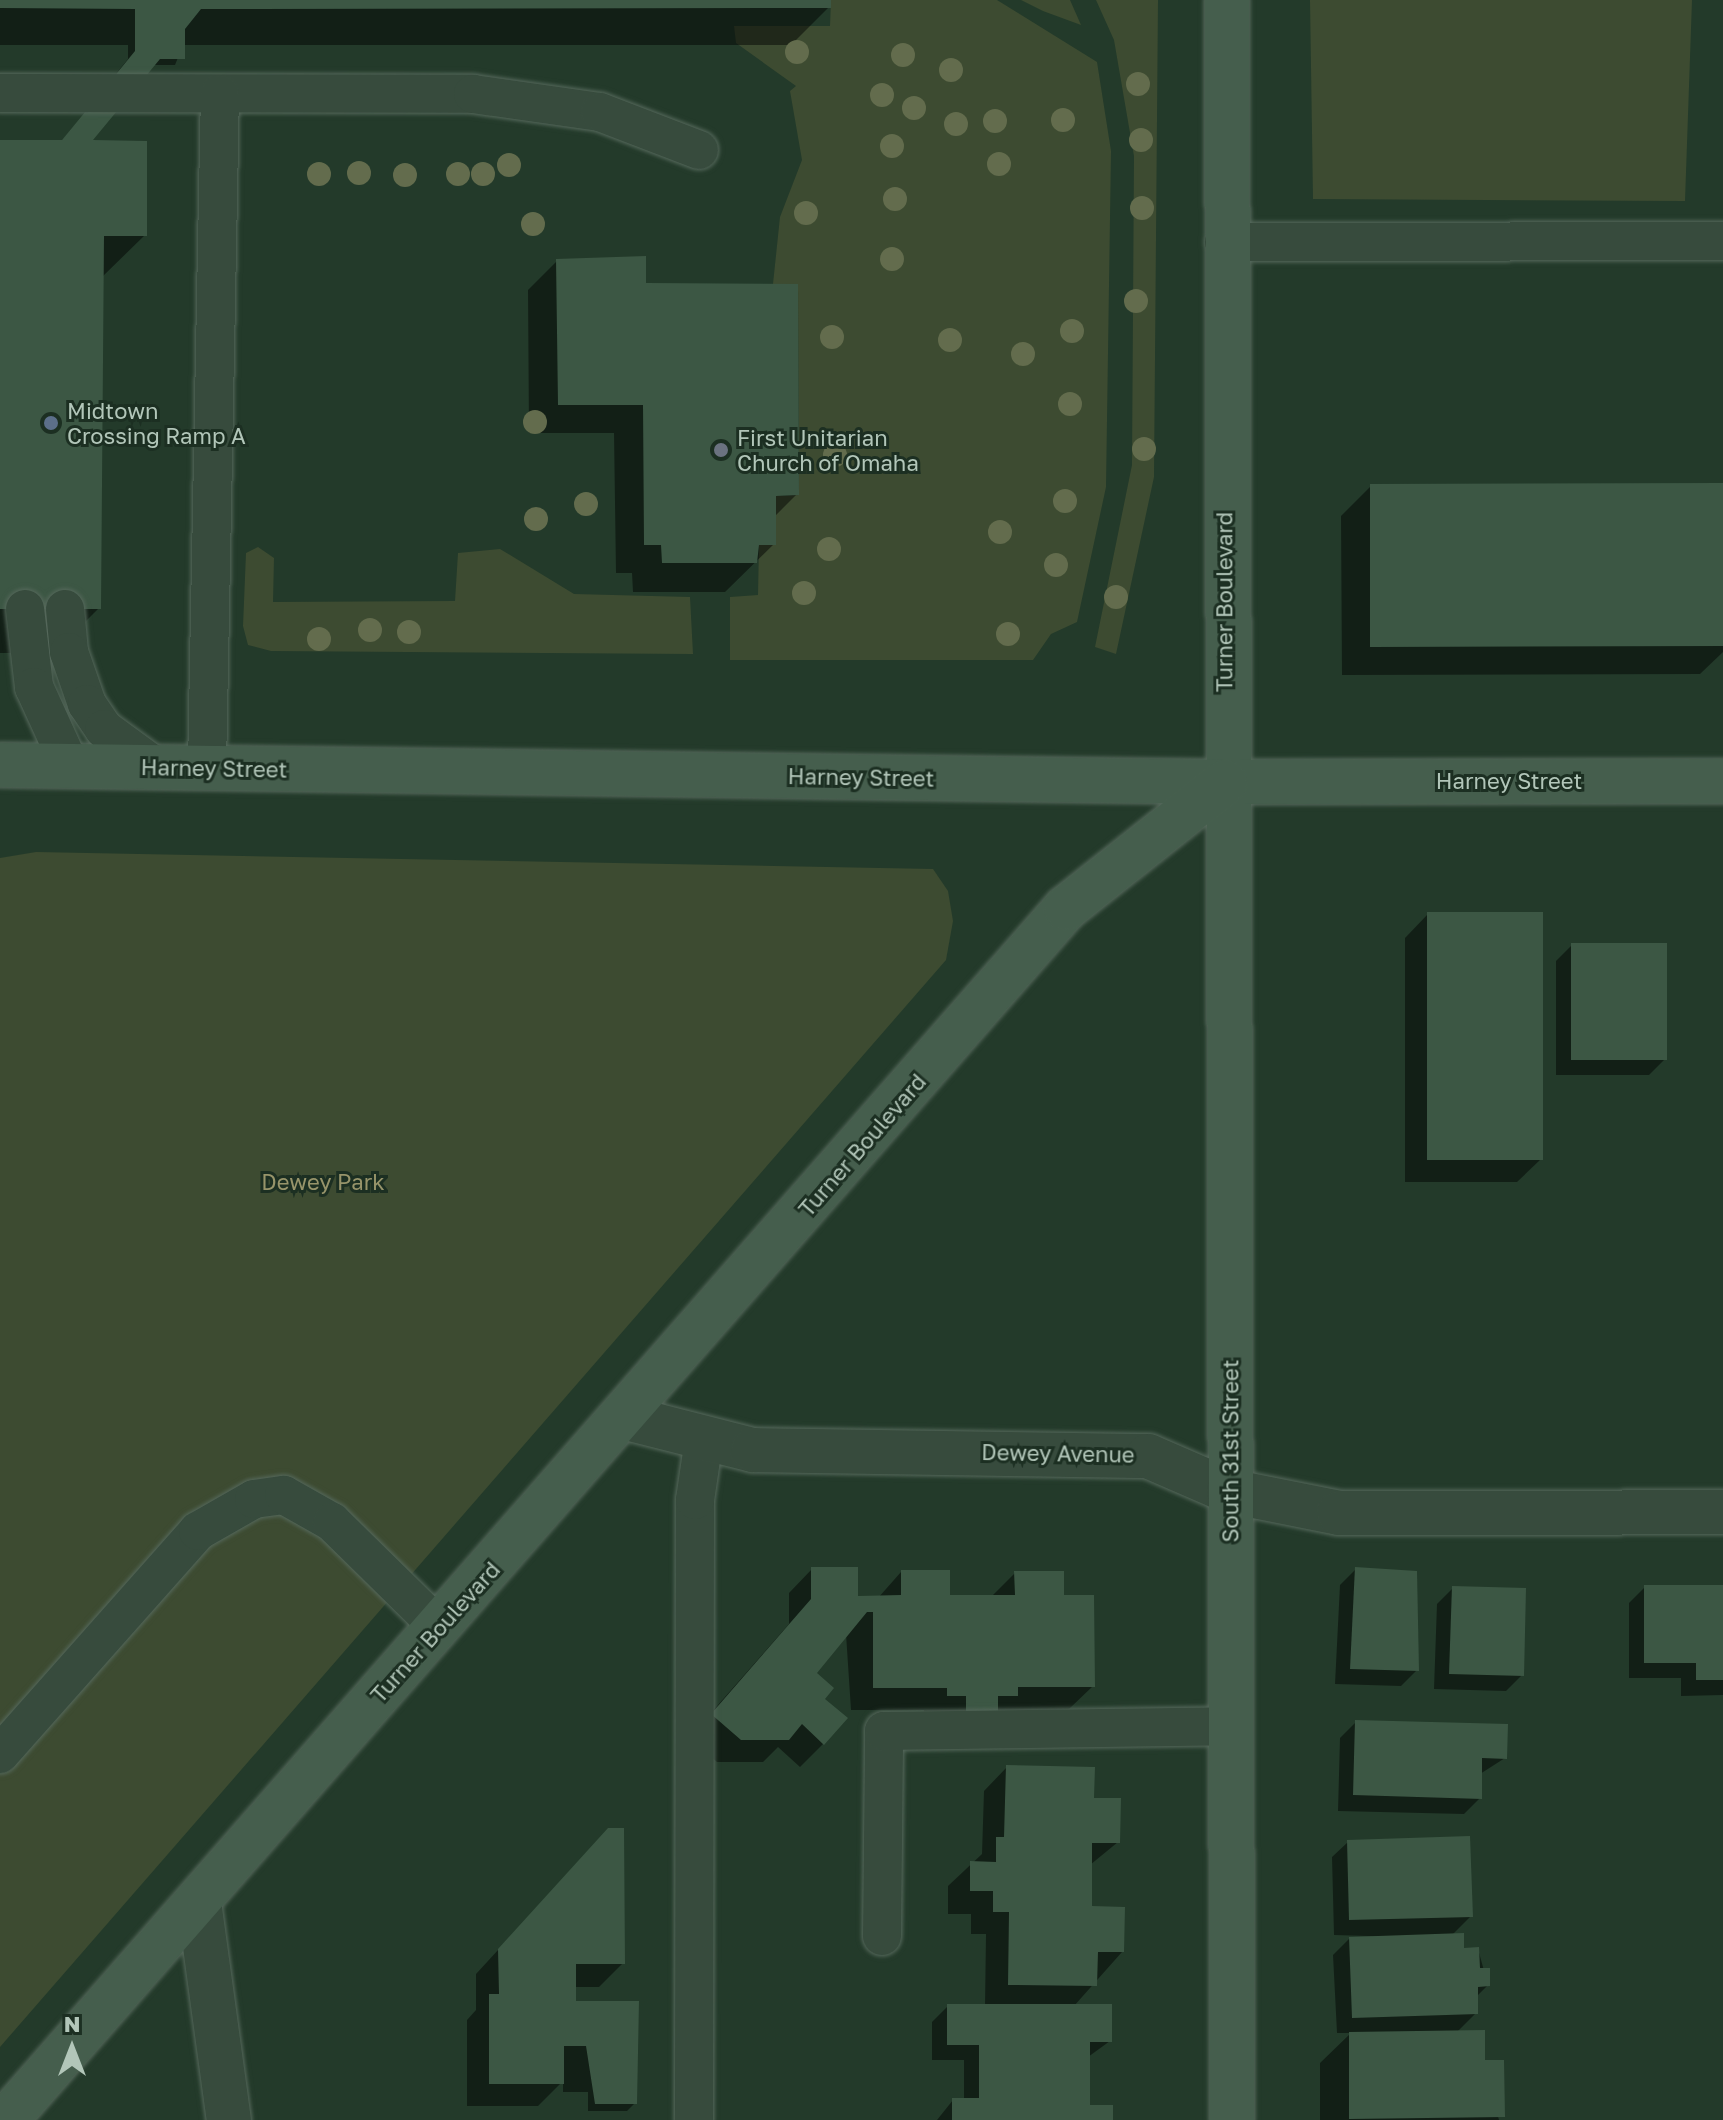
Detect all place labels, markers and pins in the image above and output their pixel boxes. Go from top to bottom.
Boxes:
place label: Midtown Crossing Ramp A [67,397,246,448]
marker: Midtown Crossing Ramp A [42,414,60,432]
place label: First Unitarian Church of Omaha [737,424,919,476]
marker: First Unitarian Church of Omaha [712,441,730,459]

